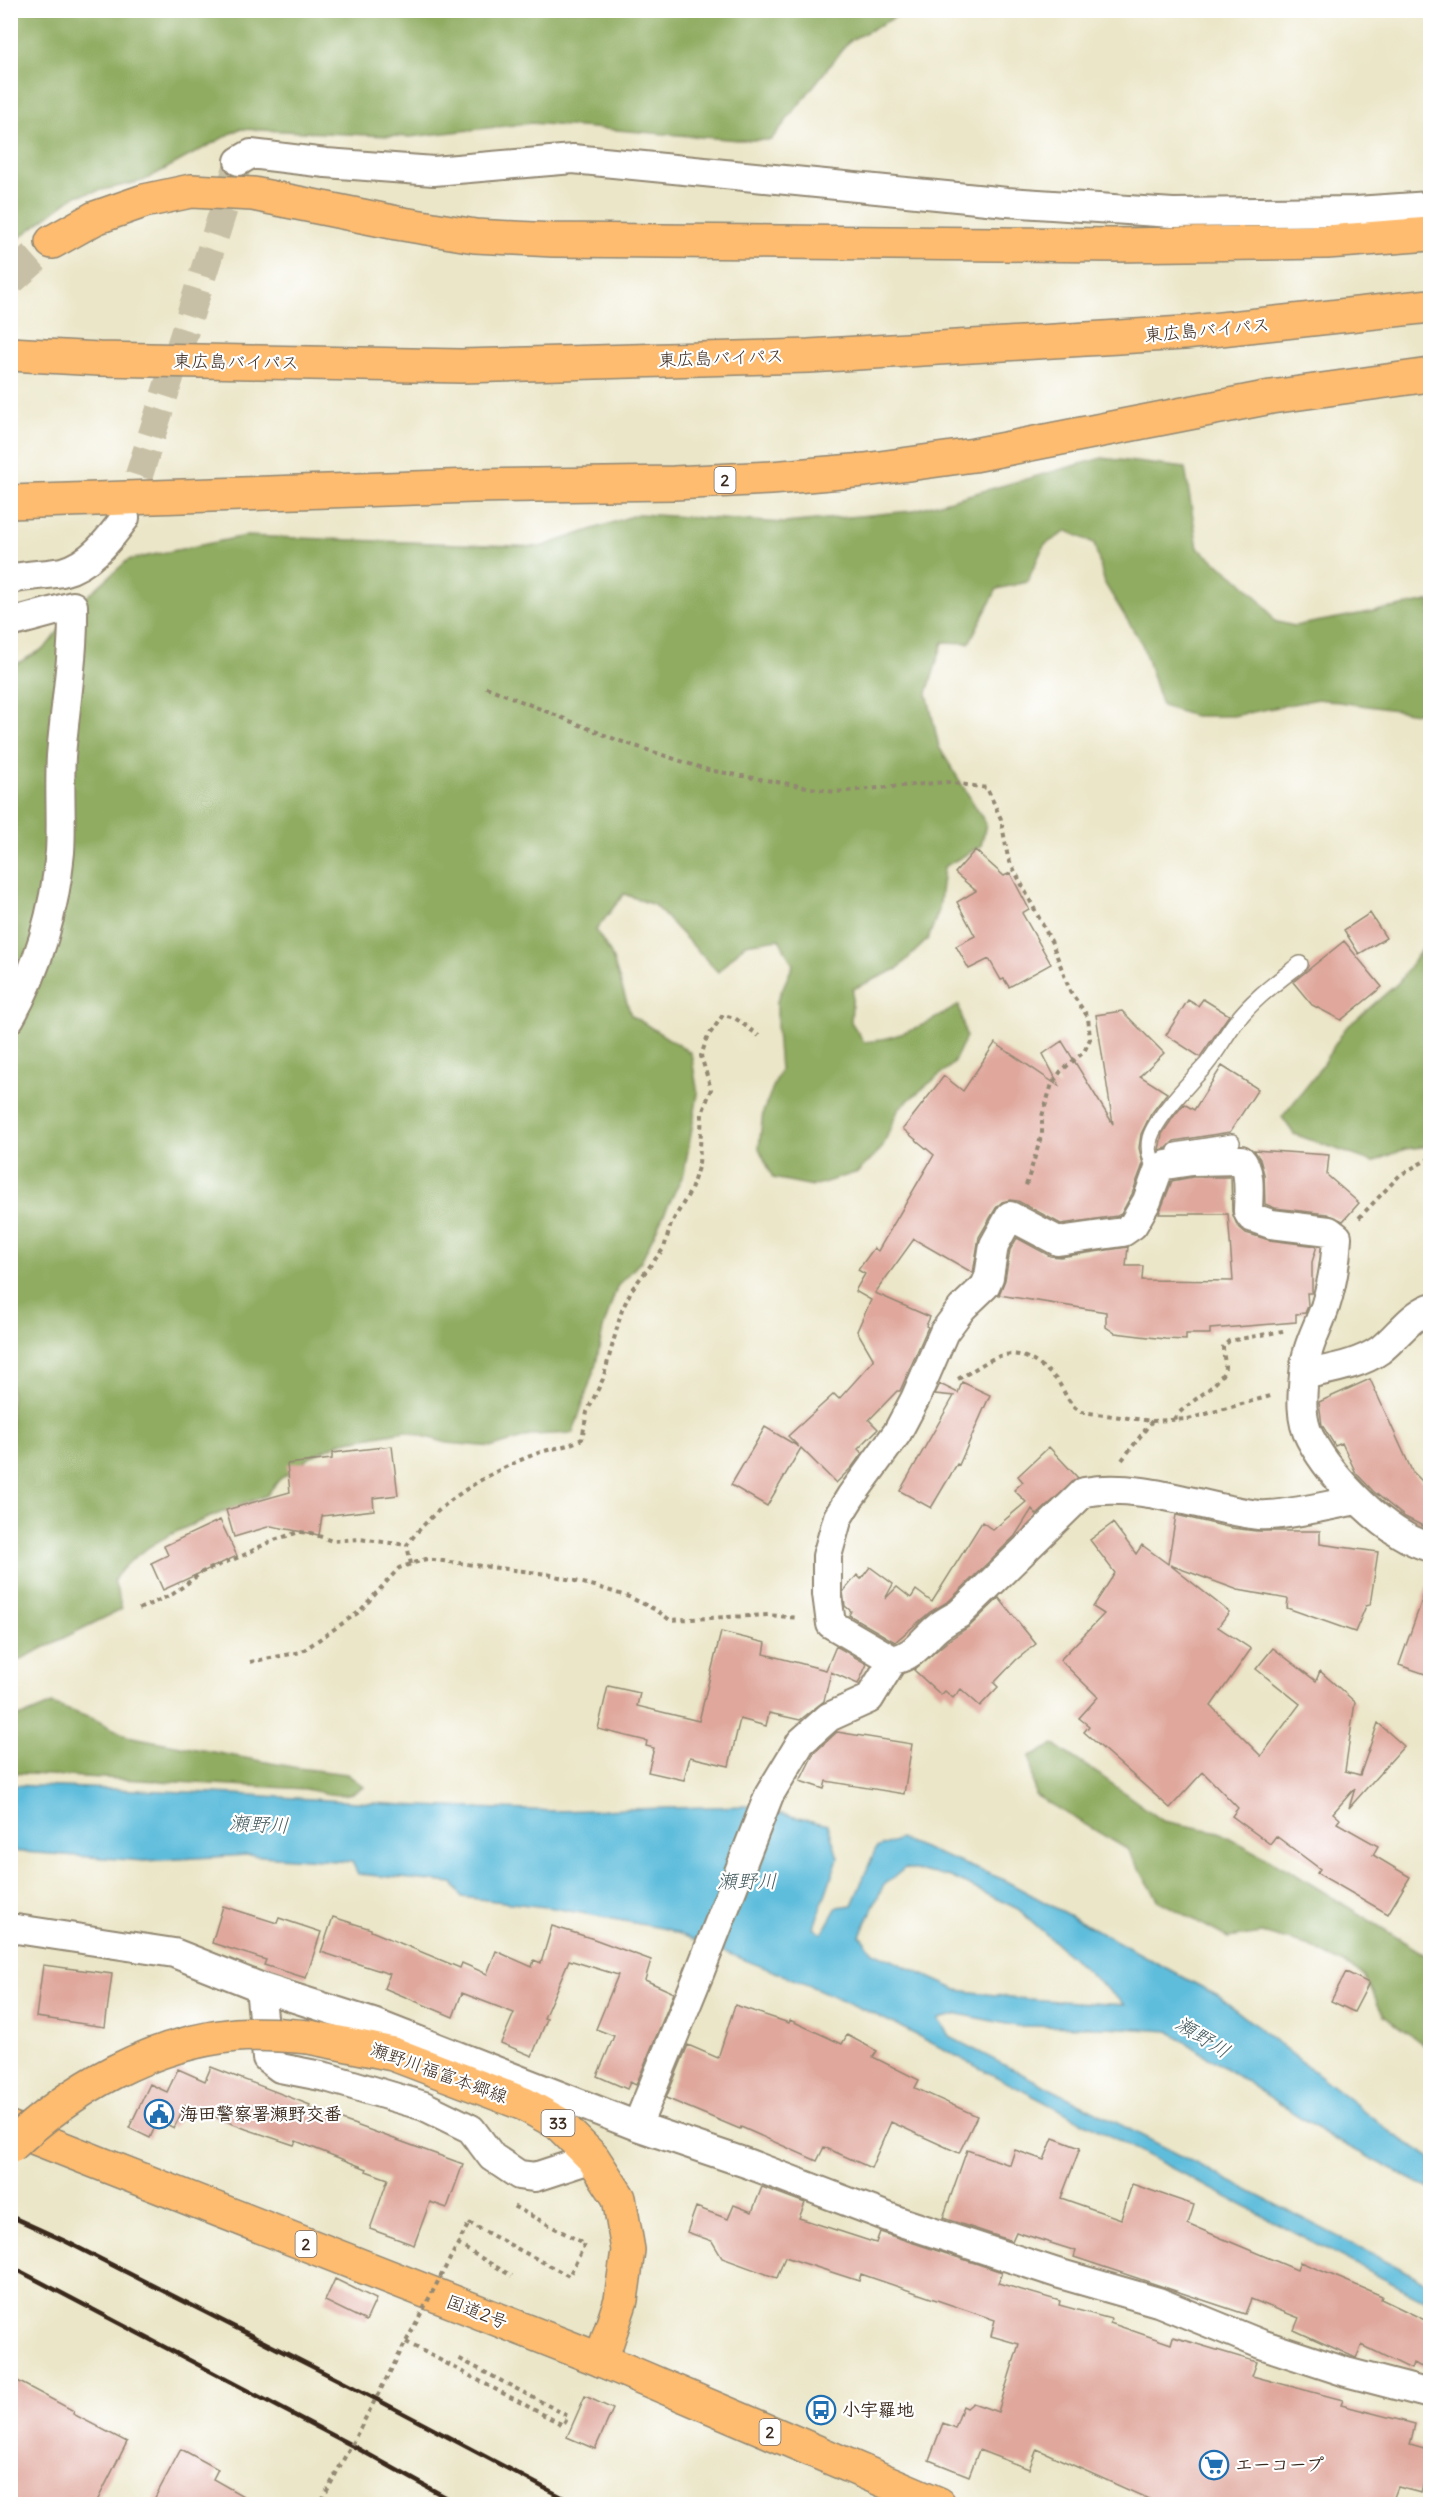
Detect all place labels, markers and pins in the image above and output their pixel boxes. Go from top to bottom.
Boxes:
public building icon: 海田警察署瀬野交番 [143,2098,175,2130]
place label: 海田警察署瀬野交番 [180,2102,342,2125]
bus stop icon: 小宇羅地 [805,2394,837,2426]
place label: 小宇羅地 [842,2398,914,2421]
supermarket icon: エーコープ [1198,2449,1230,2481]
place label: エーコープ [1235,2453,1324,2476]

